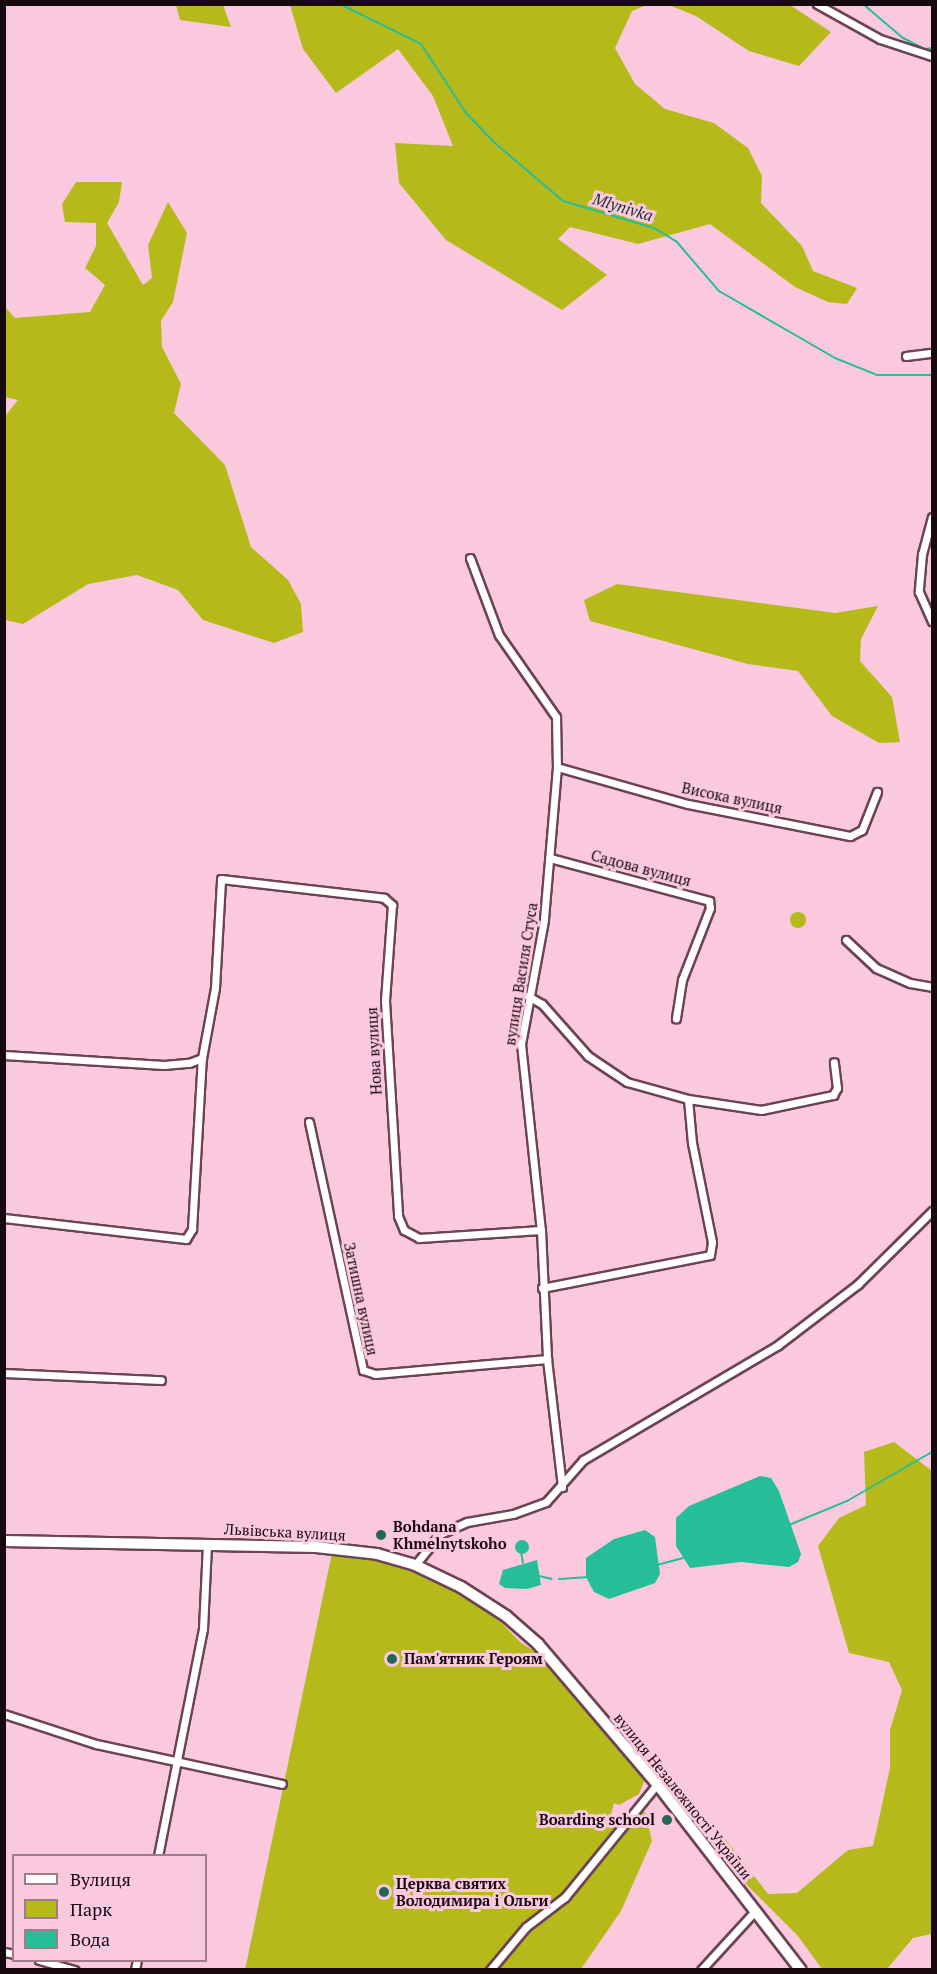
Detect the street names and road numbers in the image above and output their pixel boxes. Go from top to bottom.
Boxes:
street label: Висока вулиця [680,779,784,817]
street label: Садова вулиця [589,846,693,890]
street label: вулиця Василя Стуса [501,901,541,1047]
street label: Нова вулиця [363,1007,385,1095]
street label: Затишна вулиця [340,1241,382,1357]
street label: Львівська вулиця [224,1520,346,1544]
street label: вулиця Незалежності України [610,1709,756,1883]

